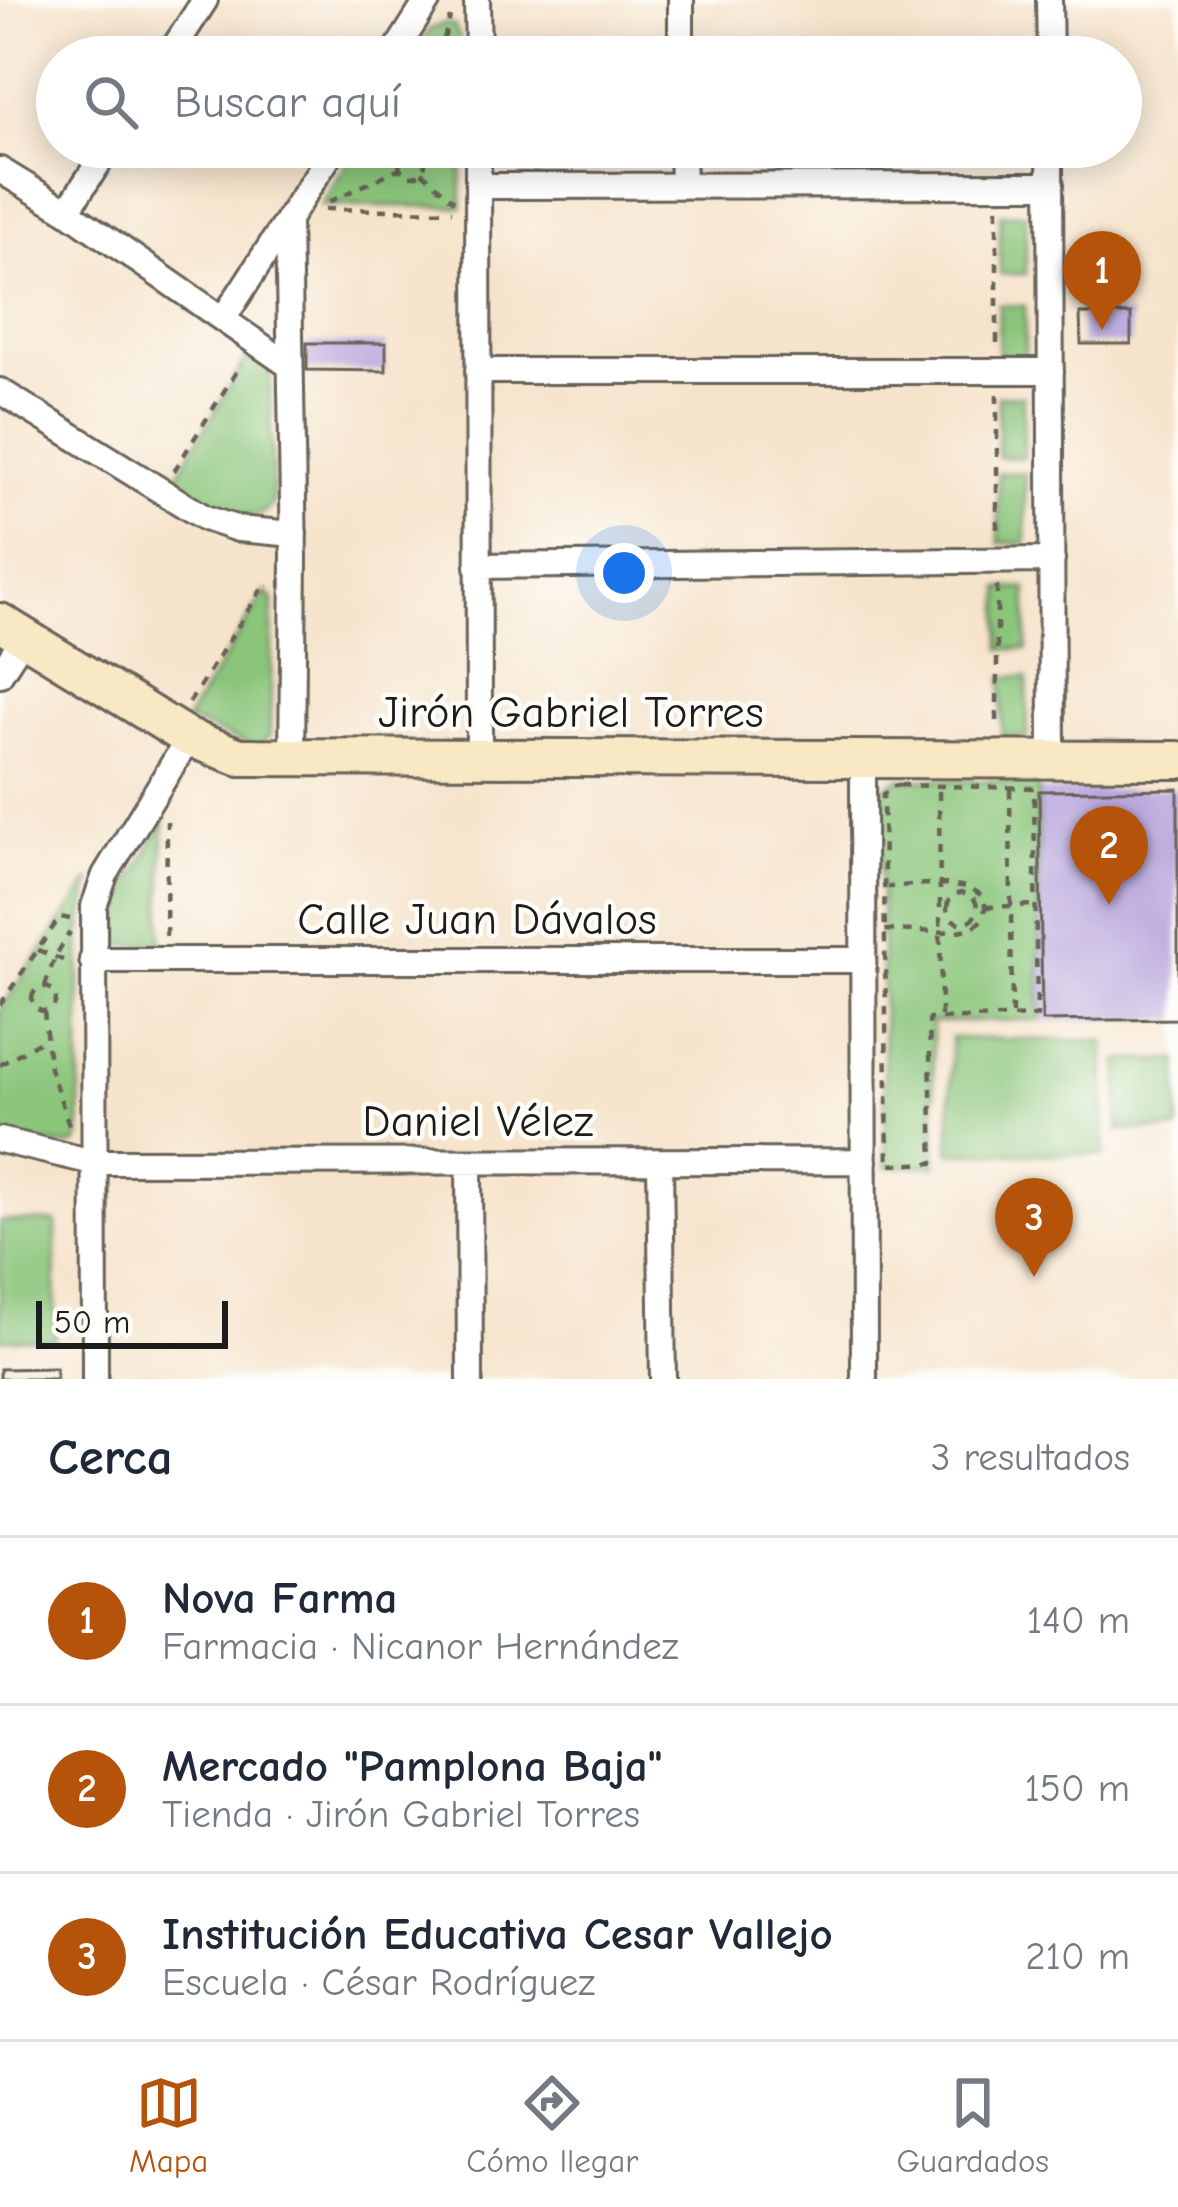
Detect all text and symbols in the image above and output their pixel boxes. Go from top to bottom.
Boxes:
search box [36,36,1142,168]
icon: search [78,69,144,135]
text: Buscar aquí [174,76,401,128]
pin: 1 [1063,231,1141,330]
your location [594,543,654,603]
street label: Jirón Gabriel Torres [378,686,764,738]
pin: 2 [1070,806,1148,905]
street label: Calle Juan Dávalos [297,893,657,945]
street label: Daniel Vélez [362,1095,594,1147]
pin: 3 [995,1178,1073,1277]
scale bar [36,1295,228,1348]
text: 50 m [54,1303,130,1341]
text: Cerca [48,1428,173,1487]
text: 3 resultados [931,1435,1130,1480]
text: Nova Farma [162,1572,397,1624]
text: 1 [79,1598,95,1643]
text: 140 m [1027,1598,1130,1643]
text: Farmacia · Nicanor Hernández [162,1624,679,1669]
text: Mercado "Pamplona Baja" [162,1740,662,1792]
text: 2 [77,1766,97,1811]
text: 150 m [1024,1766,1130,1811]
text: Tienda · Jirón Gabriel Torres [162,1792,640,1837]
text: Institución Educativa Cesar Vallejo [162,1908,833,1960]
text: 3 [77,1934,97,1979]
text: 210 m [1025,1934,1130,1979]
text: Escuela · César Rodríguez [162,1960,595,2005]
tab: Mapa [129,2070,208,2180]
tab: Cómo llegar [466,2070,638,2180]
tab: Guardados [896,2070,1049,2180]

